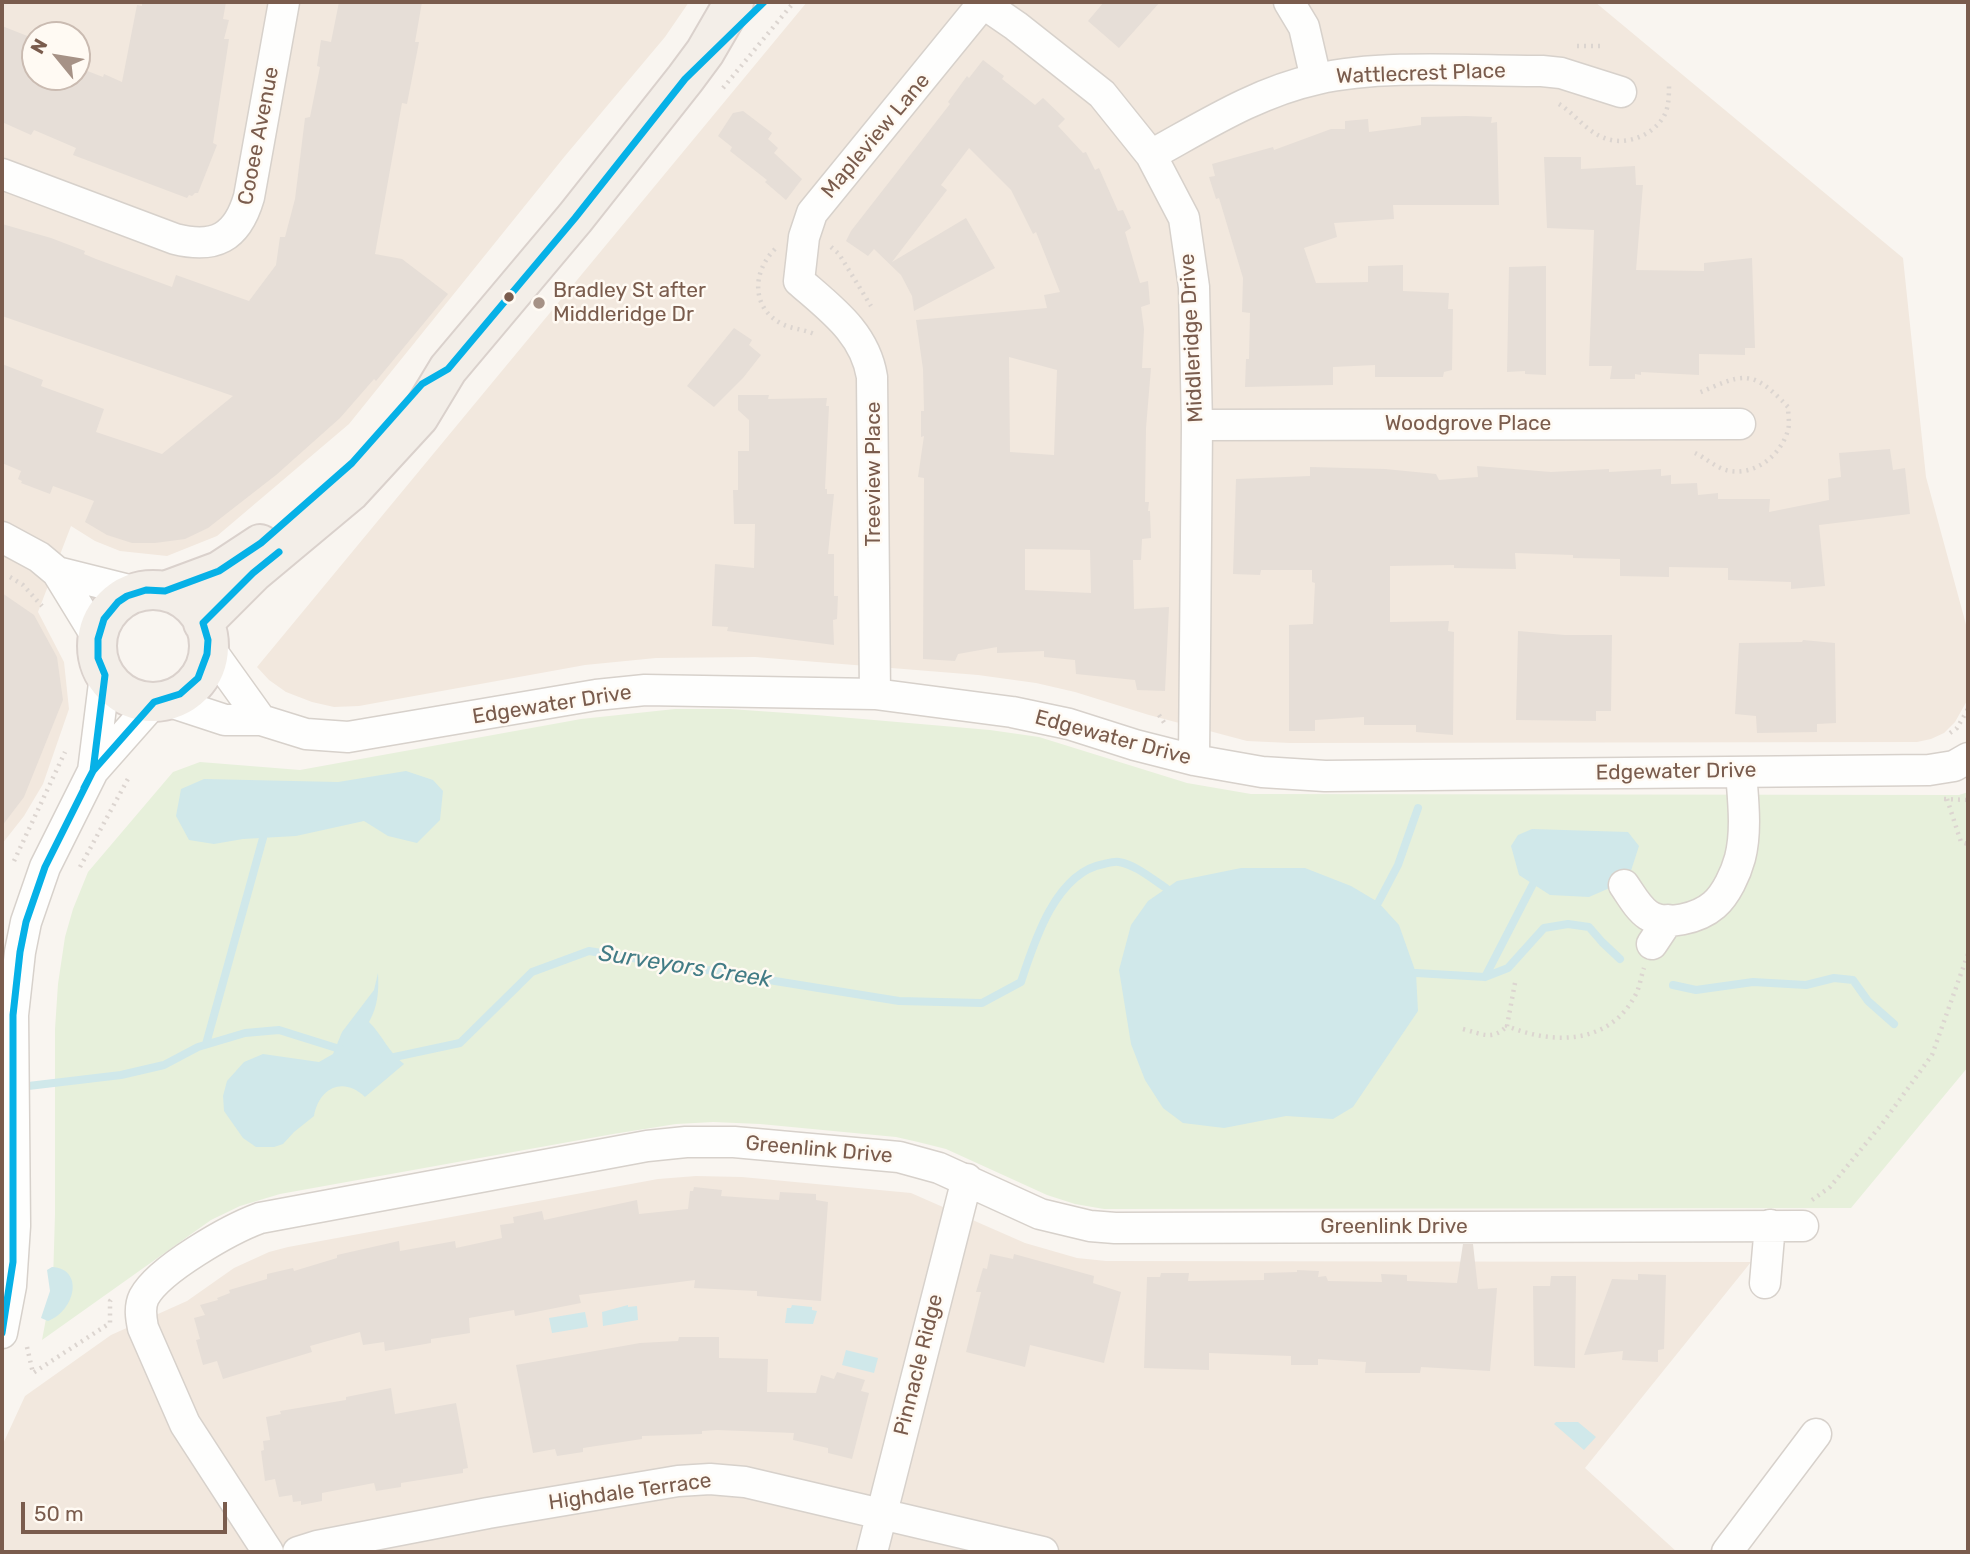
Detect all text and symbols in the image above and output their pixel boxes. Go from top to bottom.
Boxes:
north arrow [21,21,91,91]
text: N [26,35,52,58]
street label: Wattlecrest Place [1336,58,1506,90]
street label: Cooee Avenue [233,65,285,207]
street label: Mapleview Lane [816,68,936,204]
street label: Middleridge Drive [1175,253,1209,423]
place label: Bradley St after Middleridge Dr [553,278,706,328]
unlabelled marker [502,290,516,304]
marker: Bradley St after Middleridge Dr [531,295,547,311]
street label: Treeview Place [861,401,887,547]
street label: Woodgrove Place [1385,411,1551,437]
street label: Edgewater Drive [471,680,633,730]
street label: Edgewater Drive [1032,705,1194,771]
street label: Edgewater Drive [1595,758,1757,786]
water label: Surveyors Creek [597,940,773,994]
street label: Greenlink Drive [744,1131,894,1169]
street label: Greenlink Drive [1320,1214,1468,1240]
street label: Pinnacle Ridge [889,1292,949,1438]
street label: Highdale Terrace [547,1468,713,1516]
scale bar [24,1488,231,1532]
text: 50 m [34,1501,84,1526]

